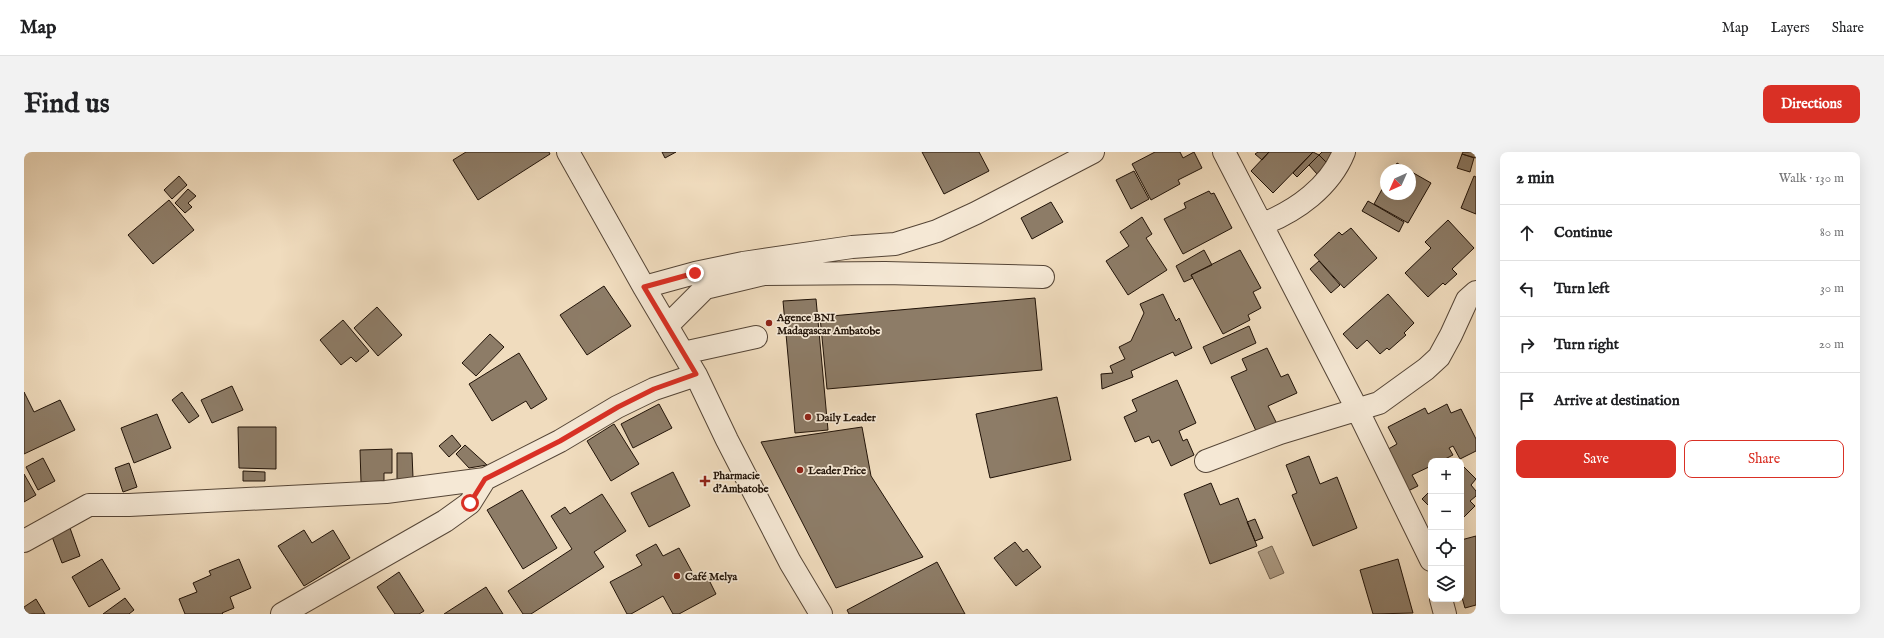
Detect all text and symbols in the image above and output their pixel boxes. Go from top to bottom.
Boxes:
text: Map [20,16,56,40]
text: Map [1722,19,1749,37]
text: Layers [1771,19,1810,37]
text: Share [1832,19,1864,37]
button: Directions [1763,85,1860,123]
text: Find us [24,87,110,122]
north arrow [1380,164,1416,200]
text: 2 min [1516,168,1554,189]
text: Walk · 130 m [1779,170,1844,187]
icon: ahead [1516,222,1538,244]
text: Continue [1554,223,1612,242]
text: 80 m [1820,224,1844,241]
route end [686,264,704,282]
icon: left [1516,278,1538,300]
text: Turn left [1554,279,1610,298]
text: 30 m [1820,280,1844,297]
place label: Agence BNI Madagascar Ambatobe [776,311,880,338]
marker: Agence BNI Madagascar Ambatobe [764,318,774,328]
icon: right [1516,334,1538,356]
text: Turn right [1554,335,1619,354]
text: 20 m [1819,336,1844,353]
icon: arrive [1516,390,1538,412]
text: Arrive at destination [1554,391,1680,410]
place label: Daily Leader [816,411,877,425]
marker: Daily Leader [803,412,813,422]
button: Save [1516,440,1676,478]
button: Share [1684,440,1844,478]
map controls [1428,458,1464,602]
button: + [1428,458,1464,494]
place label: Leader Price [807,464,866,478]
marker: Leader Price [795,465,805,475]
place label: Pharmacie d'Ambatobe [713,469,769,496]
marker: Pharmacie d'Ambatobe [700,476,710,486]
route start [461,494,479,512]
button: − [1428,494,1464,530]
button: locate [1428,530,1464,566]
button: layers [1428,566,1464,602]
place label: Café Melya [685,570,738,584]
marker: Café Melya [672,571,682,581]

